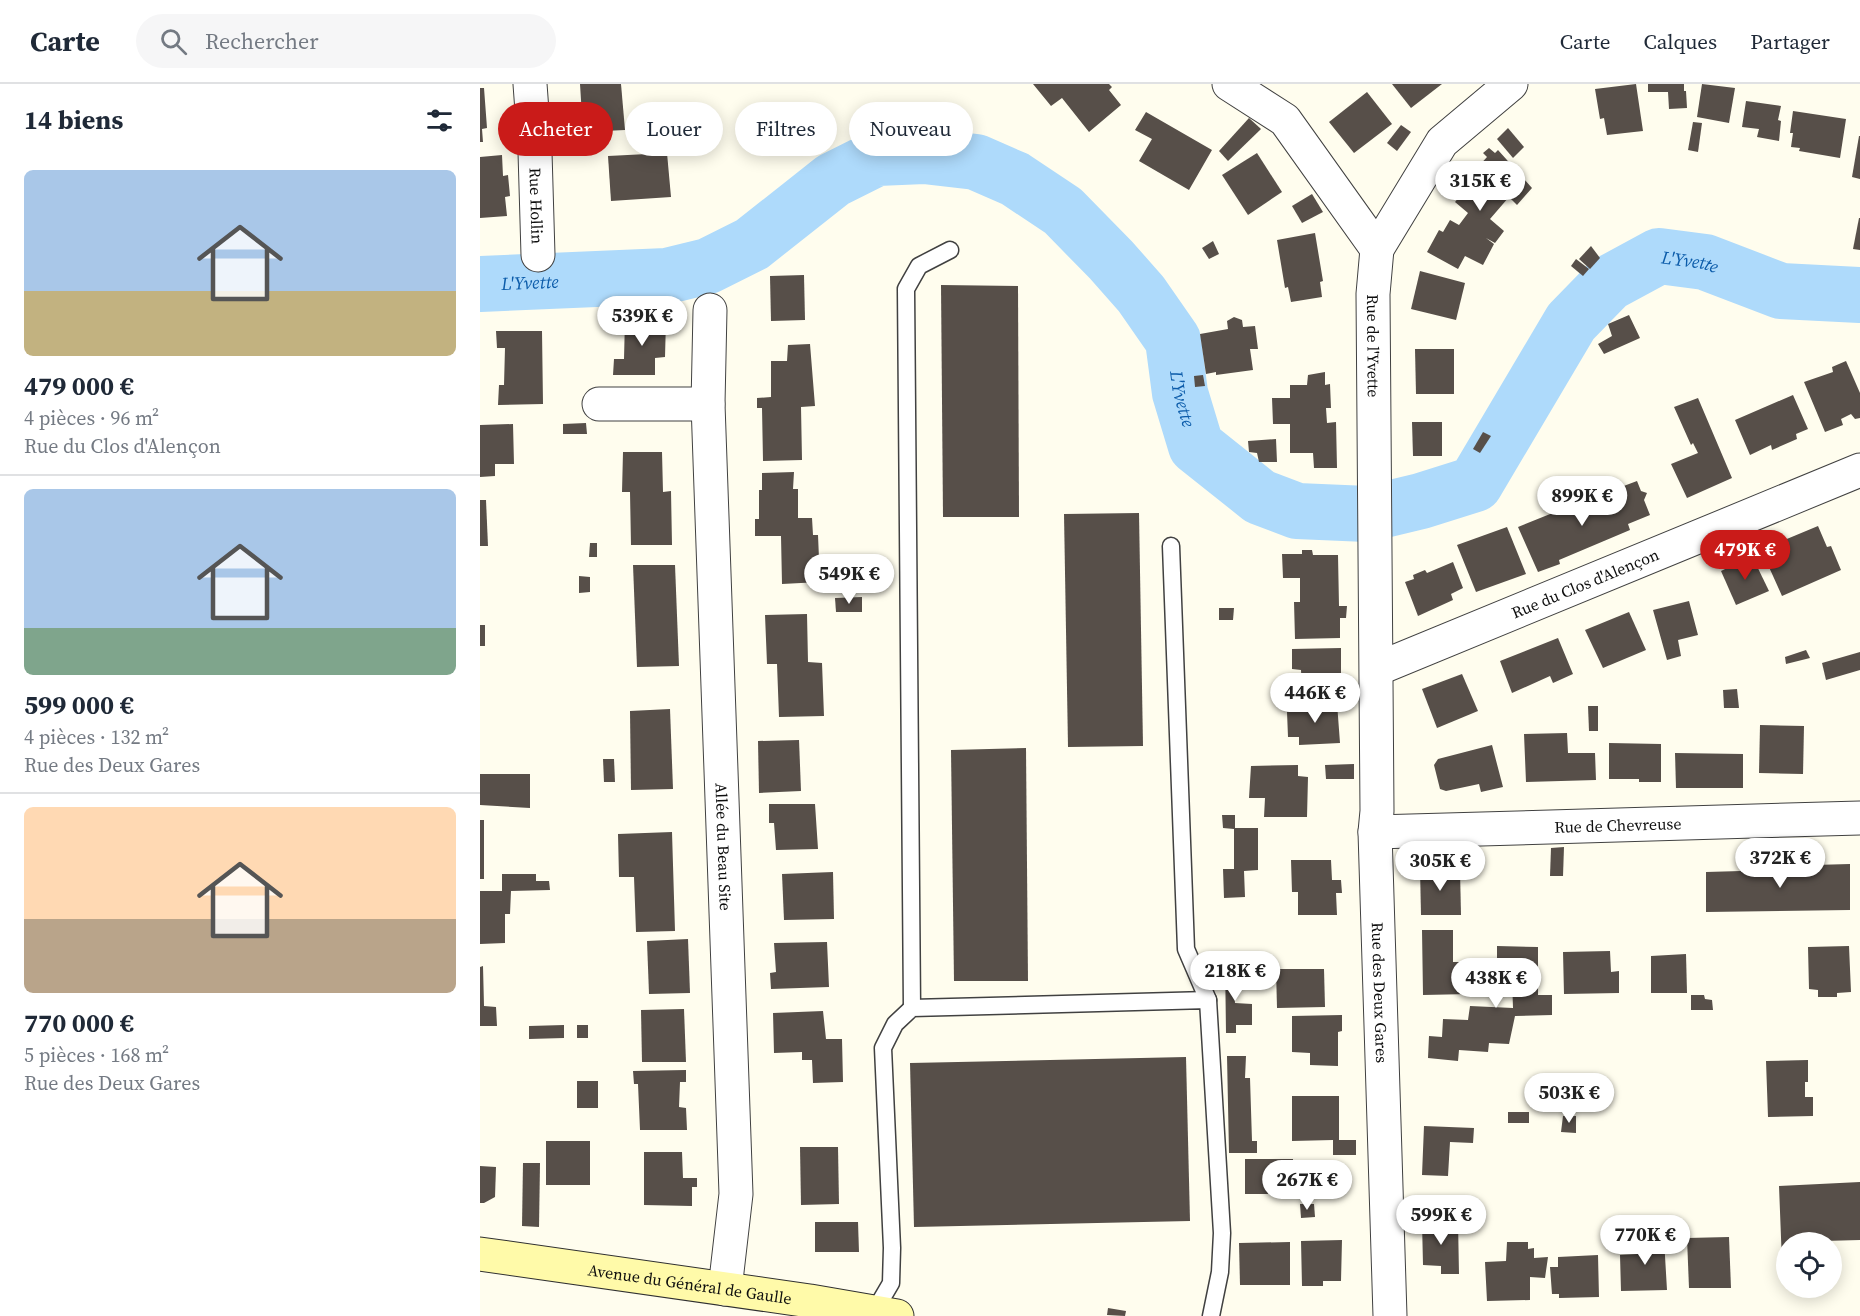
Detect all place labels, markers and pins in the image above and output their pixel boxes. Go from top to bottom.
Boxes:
pin: 315K € [1431,161,1529,212]
pin: 539K € [593,296,691,347]
pin: 899K € [1533,476,1631,527]
pin: 479K € [1696,530,1794,581]
pin: 549K € [800,554,898,605]
pin: 446K € [1266,673,1364,724]
pin: 372K € [1731,838,1829,889]
pin: 305K € [1391,841,1489,892]
pin: 218K € [1186,951,1284,1002]
pin: 438K € [1447,958,1545,1009]
pin: 503K € [1520,1073,1618,1124]
pin: 267K € [1258,1160,1356,1211]
pin: 599K € [1392,1195,1490,1246]
pin: 770K € [1596,1215,1694,1266]

